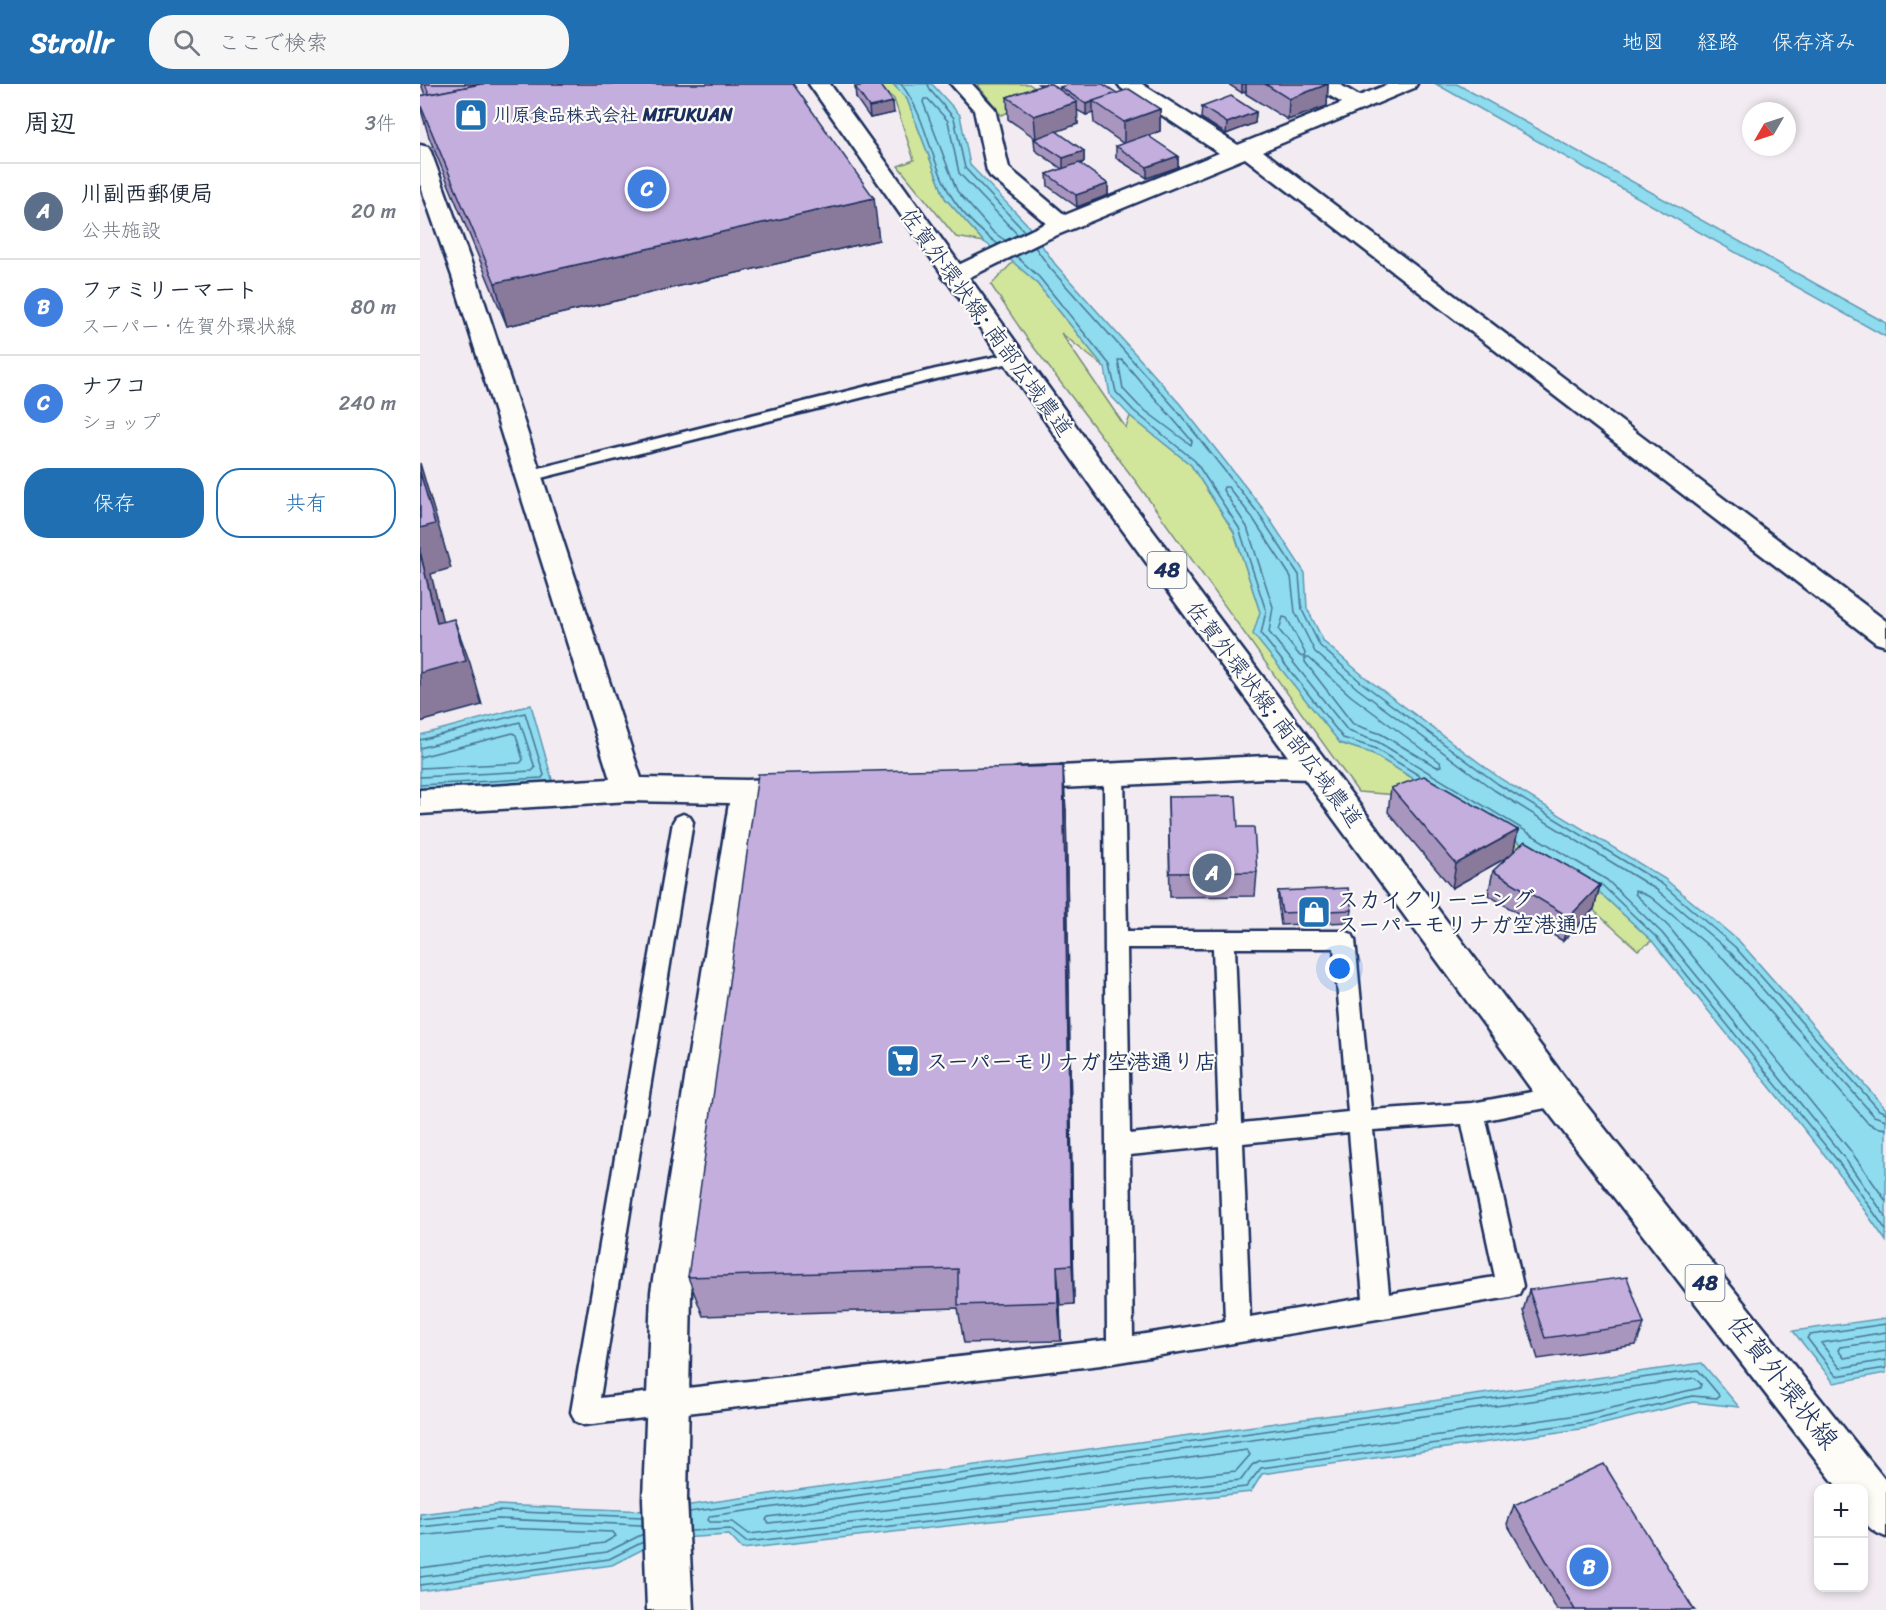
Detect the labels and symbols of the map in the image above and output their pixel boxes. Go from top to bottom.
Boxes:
shop icon: 川原食品株式会社 MIFUKUAN [453,97,489,133]
place label: 川原食品株式会社 MIFUKUAN [494,99,733,131]
north arrow [1742,102,1796,156]
pin: C [628,166,666,212]
street label: 佐賀外環状線; 南部広域農道 [890,199,1084,446]
road number: 48 [1148,552,1186,588]
street label: 佐賀外環状線; 南部広域農道 [1176,592,1373,836]
pin: A [1192,850,1232,896]
place label: スカイクリーニング スーパーモリナガ空港通店 [1337,880,1600,944]
shop icon: スカイクリーニング スーパーモリナガ空港通店 [1296,894,1332,930]
your location [1325,954,1354,983]
place label: スーパーモリナガ 空港通り店 [926,1042,1217,1081]
supermarket icon: スーパーモリナガ 空港通り店 [885,1043,921,1079]
road number: 48 [1686,1265,1724,1301]
street label: 佐賀外環状線 [1714,1303,1852,1461]
pin: B [1570,1544,1608,1590]

